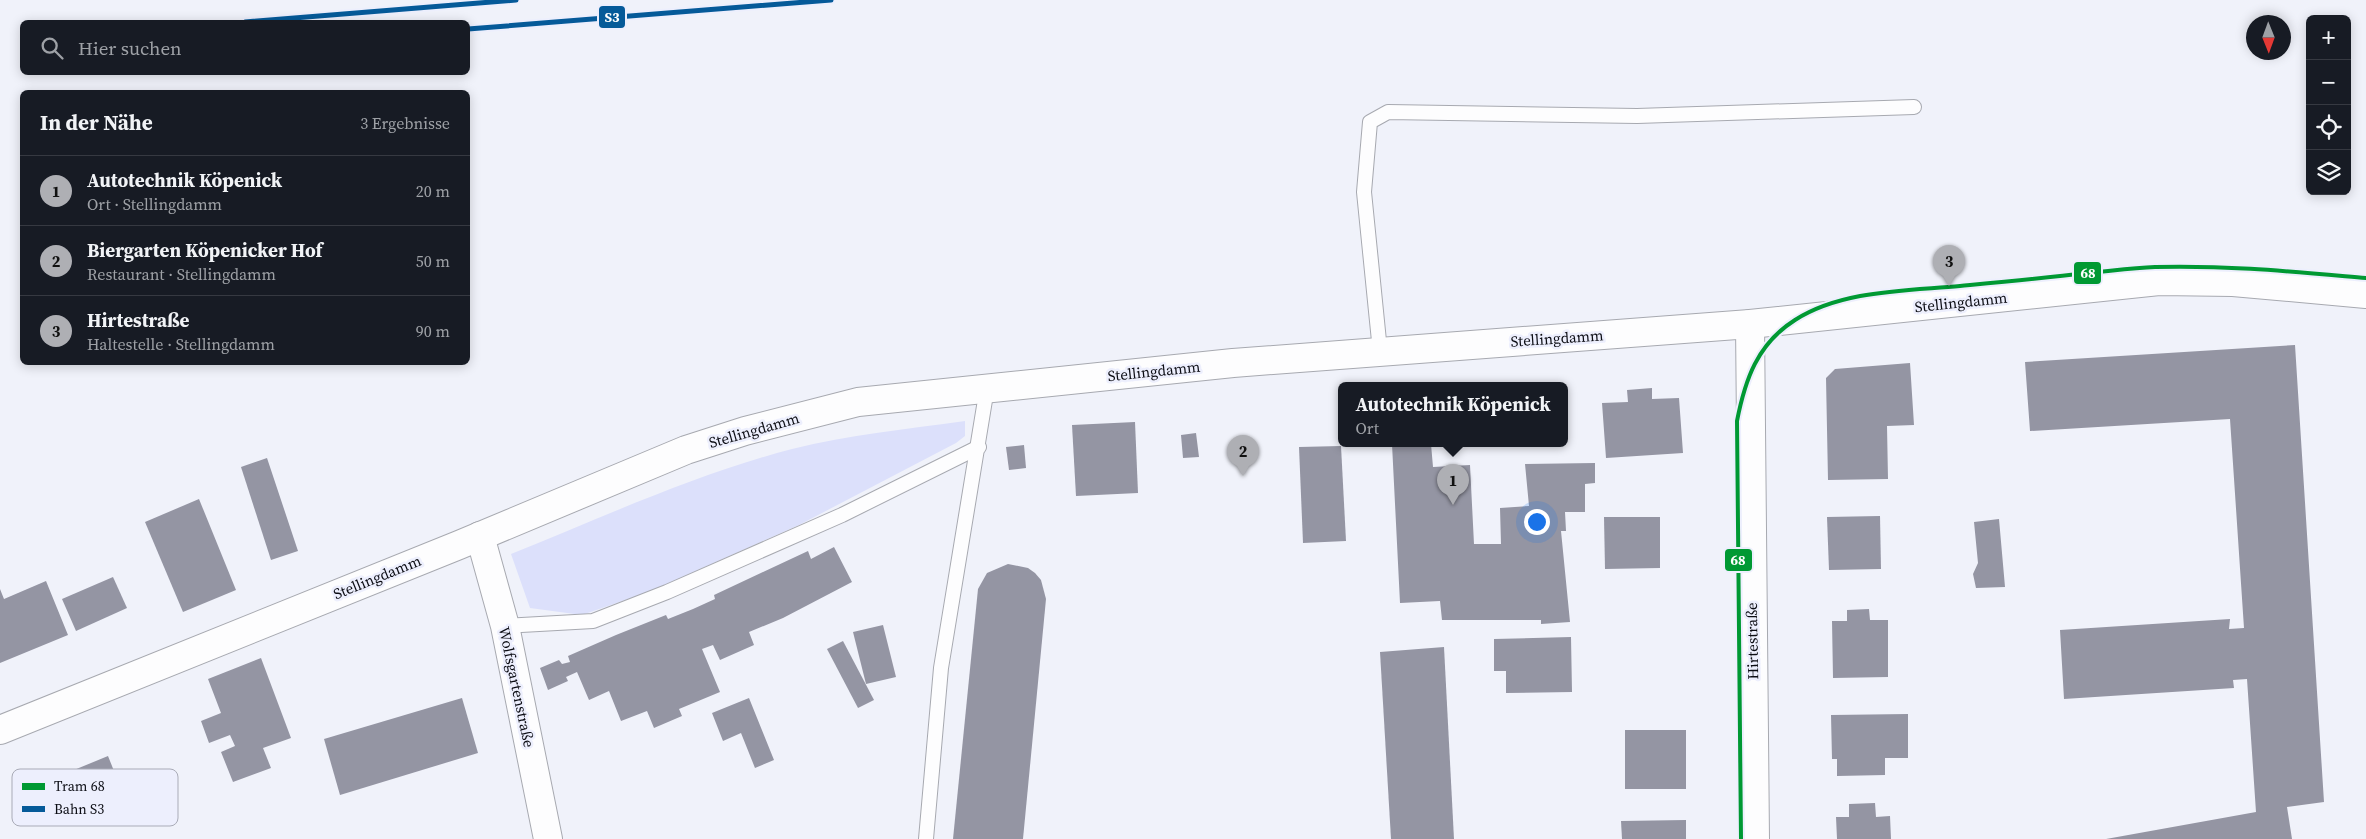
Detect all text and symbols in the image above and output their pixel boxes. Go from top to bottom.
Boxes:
line badge: S3 [598,5,626,29]
text: S3 [604,7,620,27]
north arrow [2246,15,2291,60]
map controls [2306,15,2351,195]
button: + [2306,15,2351,60]
search box [20,20,470,75]
icon: search [38,34,66,62]
text: Hier suchen [78,35,182,61]
button: − [2306,60,2351,105]
button: locate [2306,105,2351,150]
text: In der Nähe [40,108,153,137]
text: 3 Ergebnisse [360,112,450,134]
button: layers [2306,150,2351,195]
text: Autotechnik Köpenick [87,167,282,193]
text: 1 [52,180,60,202]
text: 20 m [416,180,450,202]
text: Ort · Stellingdamm [87,193,222,215]
text: Biergarten Köpenicker Hof [87,237,323,263]
pin: 3 [1933,245,1965,286]
text: 2 [52,250,60,272]
text: 50 m [416,250,450,272]
line badge: 68 [2073,261,2102,285]
text: Restaurant · Stellingdamm [87,263,276,285]
text: 68 [2080,263,2096,283]
street label: Stellingdamm [1914,287,2009,317]
text: Hirtestraße [87,307,189,333]
text: 3 [52,320,60,342]
text: 90 m [416,320,450,342]
street label: Stellingdamm [1510,324,1605,352]
text: Haltestelle · Stellingdamm [87,333,275,355]
street label: Stellingdamm [1107,356,1202,386]
popup [1338,382,1568,447]
text: Autotechnik Köpenick [1355,391,1551,417]
street label: Stellingdamm [706,407,802,453]
text: Ort [1355,417,1379,439]
pin: 2 [1227,435,1259,476]
pin: 1 [1437,464,1469,505]
your location [1524,509,1550,535]
line badge: 68 [1724,548,1753,572]
street label: Stellingdamm [330,550,424,604]
text: 68 [1730,550,1746,570]
street label: Hirtestraße [1741,602,1763,680]
street label: Wolfsgartenstraße [494,625,540,750]
legend [12,769,178,826]
text: Tram 68 [54,776,105,796]
text: Bahn S3 [54,799,104,819]

